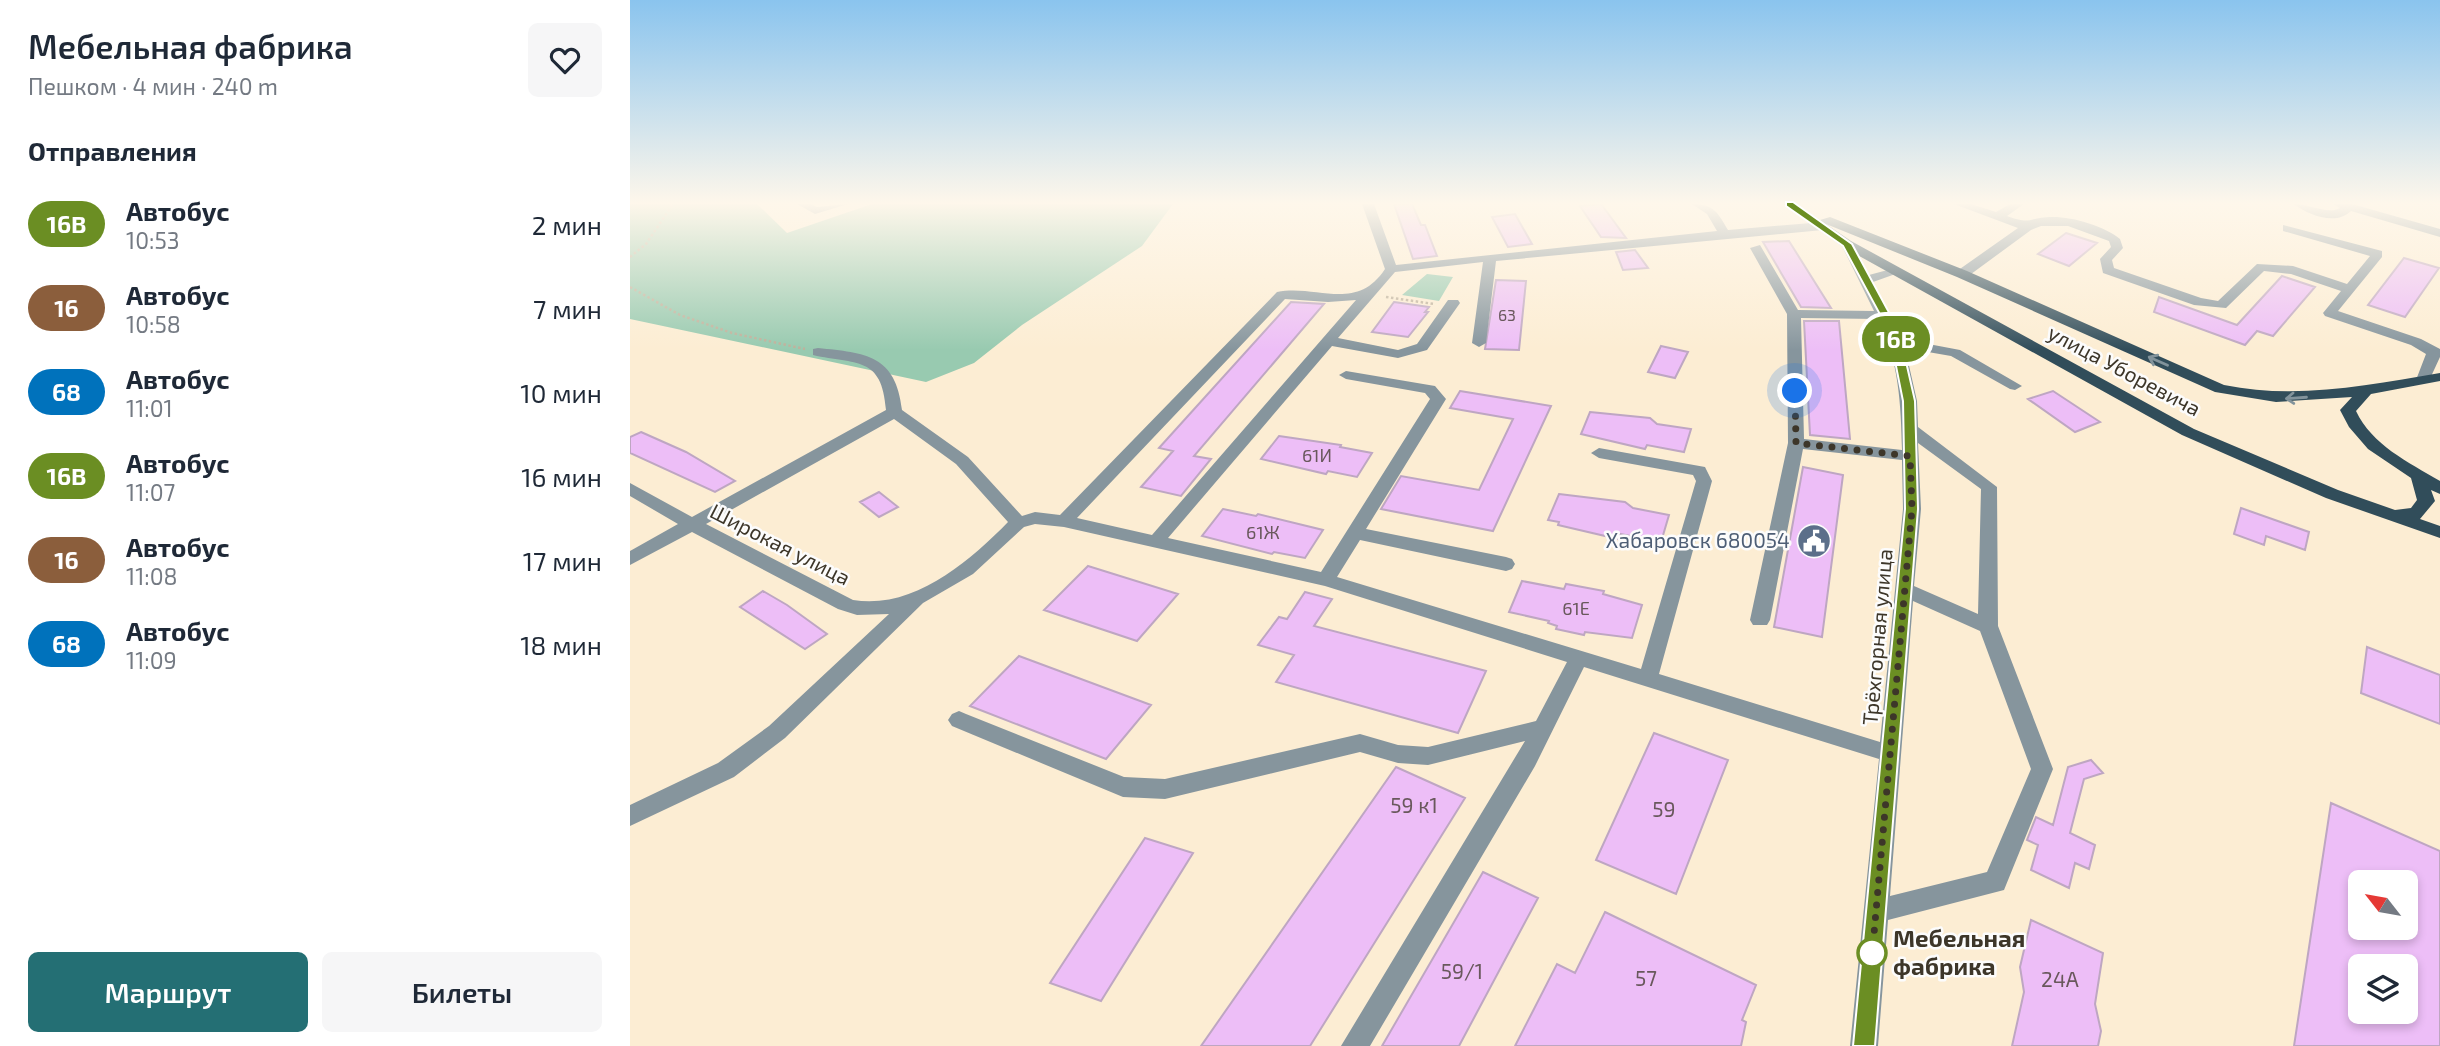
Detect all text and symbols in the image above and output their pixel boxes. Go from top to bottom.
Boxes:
button: heart [528,23,602,97]
text: Мебельная фабрика [28,26,353,66]
text: Пешком · 4 мин · 240 m [28,72,278,100]
text: Отправления [28,135,197,166]
text: Автобус [126,195,229,226]
text: 16В [47,209,86,238]
text: 2 мин [532,209,602,240]
text: 10:53 [126,226,180,254]
text: Автобус [126,279,229,310]
text: 16 [54,293,79,322]
text: 7 мин [533,293,602,324]
house number: 63 [1498,305,1516,324]
text: 10:58 [126,310,181,338]
line badge: 16В [1856,316,1936,362]
street label: улица Уборевича [2044,319,2205,421]
text: 16В [1876,324,1916,353]
one-way arrow [2148,354,2169,367]
text: Автобус [126,363,229,394]
your location [1777,373,1812,408]
text: 68 [52,377,81,406]
text: 10 мин [520,377,602,408]
one-way arrow [2285,392,2308,405]
text: 11:01 [126,394,173,422]
house number: 61И [1302,444,1332,466]
text: Автобус [126,447,229,478]
text: 16В [47,461,86,490]
text: 16 мин [521,461,602,492]
text: 11:07 [126,478,175,506]
street label: Широкая улица [706,498,855,591]
house number: 61Ж [1246,521,1280,543]
public building icon: Хабаровск 680054 [1795,522,1833,560]
place label: Хабаровск 680054 [1606,527,1790,552]
text: Автобус [126,531,229,562]
text: 16 [54,545,79,574]
text: 17 мин [523,545,602,576]
street label: Трёхгорная улица [1856,548,1898,726]
text: 11:08 [126,562,178,590]
house number: 61Е [1562,597,1590,619]
text: Автобус [126,615,229,646]
text: 68 [52,629,81,658]
text: 18 мин [520,629,602,660]
text: 11:09 [126,646,177,674]
house number: 59 к1 [1390,792,1438,817]
house number: 59 [1652,796,1676,821]
north arrow [2348,870,2418,940]
map controls [2348,870,2418,1024]
place label: Мебельная фабрика [1893,923,2025,980]
marker: Мебельная фабрика [1857,938,1887,968]
button: Маршрут [28,952,308,1032]
button: Билеты [322,952,602,1032]
button: layers [2348,954,2418,1024]
house number: 59/1 [1441,958,1483,983]
house number: 57 [1635,965,1657,990]
house number: 24А [2041,966,2079,991]

